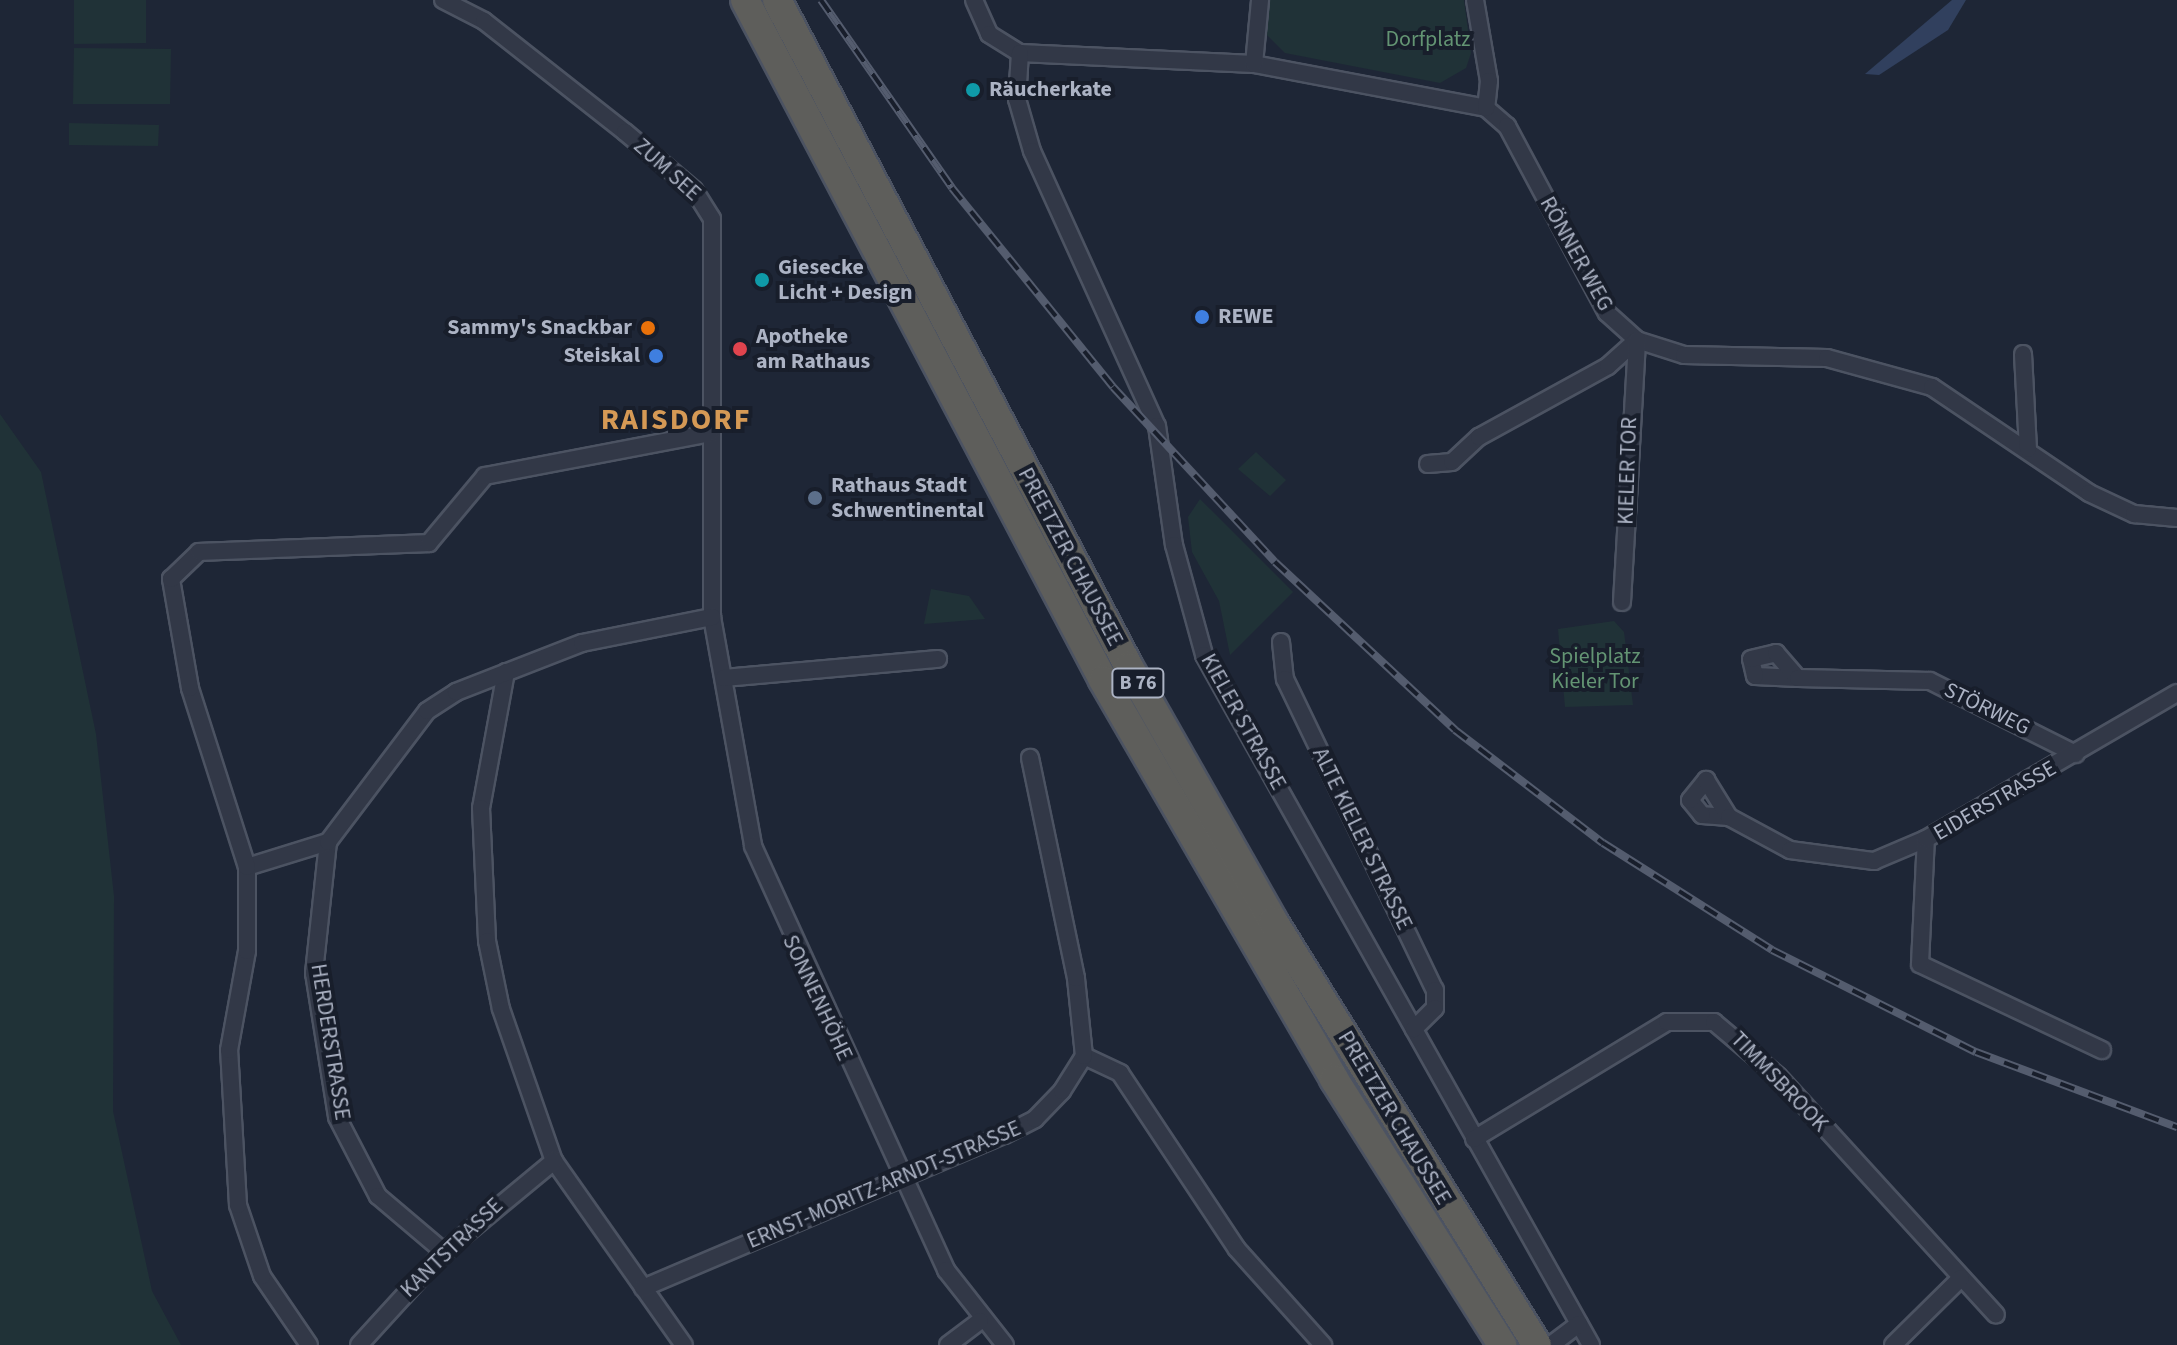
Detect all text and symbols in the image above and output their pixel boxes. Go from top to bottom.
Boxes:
park label: Dorfplatz [1386,27,1470,53]
place label: Räucherkate [989,77,1112,103]
marker: Räucherkate [964,81,982,99]
street label: ZUM SEE [628,133,706,207]
street label: RÖNNER WEG [1534,192,1618,316]
place label: Giesecke Licht + Design [778,254,913,306]
marker: Giesecke Licht + Design [753,271,771,289]
place label: REWE [1218,304,1273,330]
marker: REWE [1193,308,1211,326]
place label: Sammy's Snackbar [447,315,632,341]
marker: Sammy's Snackbar [639,319,657,337]
place label: Apotheke am Rathaus [756,323,870,374]
marker: Apotheke am Rathaus [731,340,749,358]
place label: Steiskal [563,343,640,369]
marker: Steiskal [647,347,665,365]
district label: RAISDORF [601,402,751,438]
street label: KIELER TOR [1613,417,1643,525]
street label: PREETZER CHAUSSEE [1012,463,1128,651]
place label: Rathaus Stadt Schwentinental [831,472,984,524]
marker: Rathaus Stadt Schwentinental [806,489,824,507]
park label: Spielplatz Kieler Tor [1549,643,1641,694]
street label: KIELER STRASSE [1195,649,1291,795]
road number: B 76 [1110,667,1166,699]
street label: STÖRWEG [1940,677,2034,741]
street label: ALTE KIELER STRASSE [1306,744,1418,934]
street label: EIDERSTRASSE [1929,755,2061,847]
street label: SONNENHÖHE [776,931,858,1065]
street label: HERDERSTRASSE [305,962,355,1122]
street label: PREETZER CHAUSSEE [1332,1026,1456,1210]
street label: TIMMSBROOK [1725,1027,1833,1137]
street label: ERNST-MORITZ-ARNDT-STRASSE [743,1115,1025,1255]
street label: KANTSTRASSE [395,1193,509,1303]

